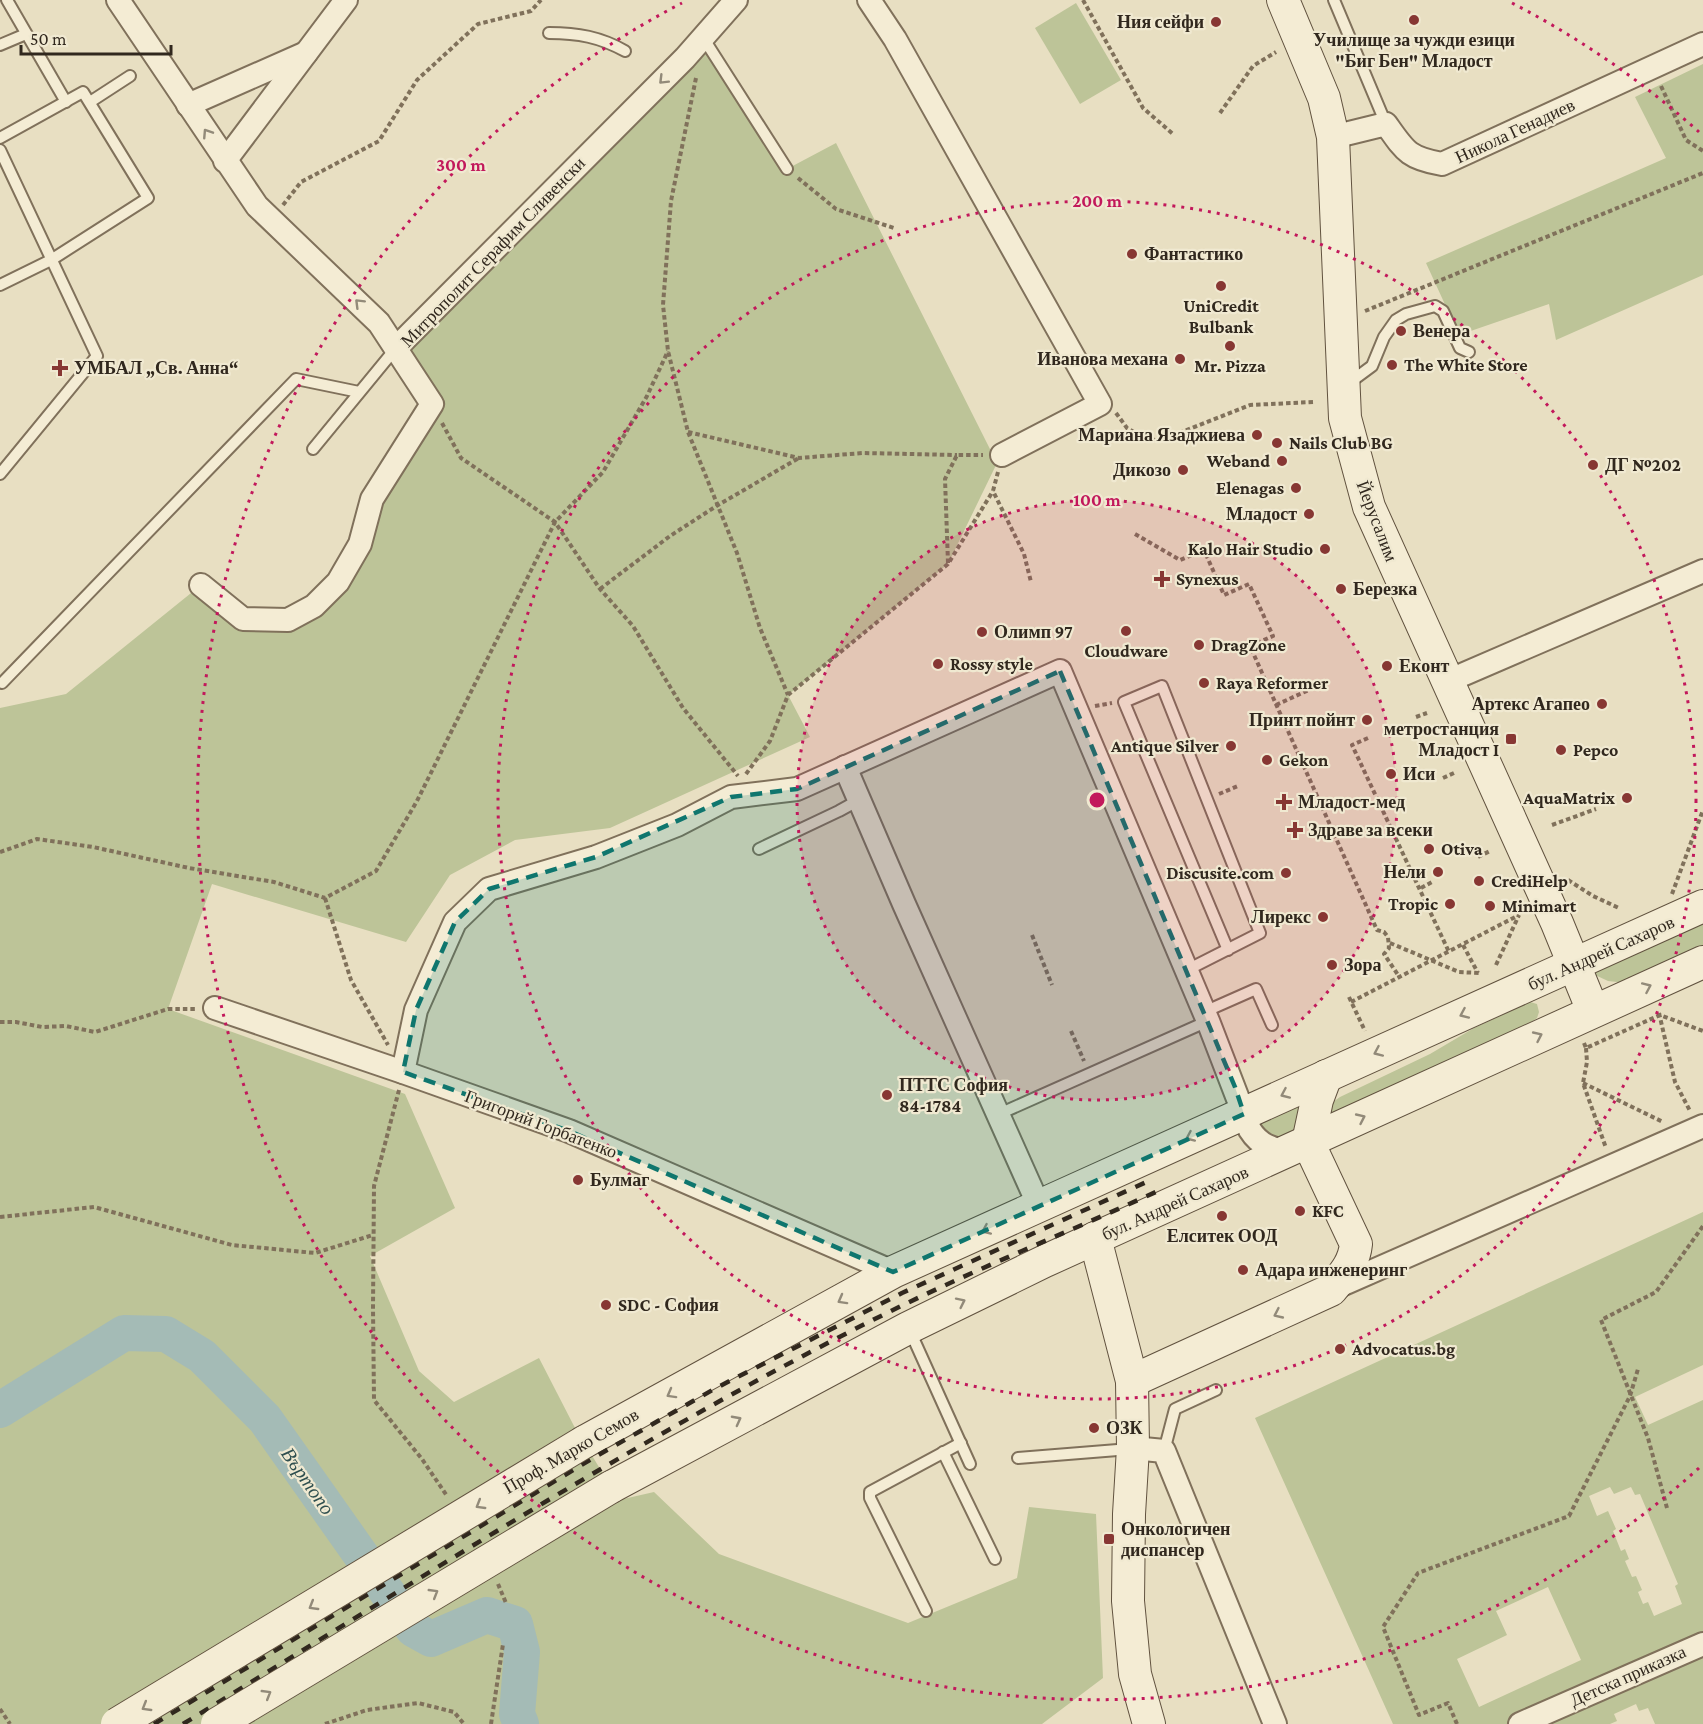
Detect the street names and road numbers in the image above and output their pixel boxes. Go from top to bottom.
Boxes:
street label: Никола Генадиев [1452,95,1578,167]
street label: Митрополит Серафим Сливенски [397,153,589,351]
street label: Йерусалим [1352,478,1402,564]
street label: бул. Андрей Сахаров [1525,912,1677,994]
street label: Григорий Горбатенко [462,1086,620,1162]
street label: бул. Андрей Сахаров [1099,1162,1251,1244]
street label: Проф. Марко Семов [500,1404,642,1498]
street label: Детска приказка [1567,1642,1689,1710]

